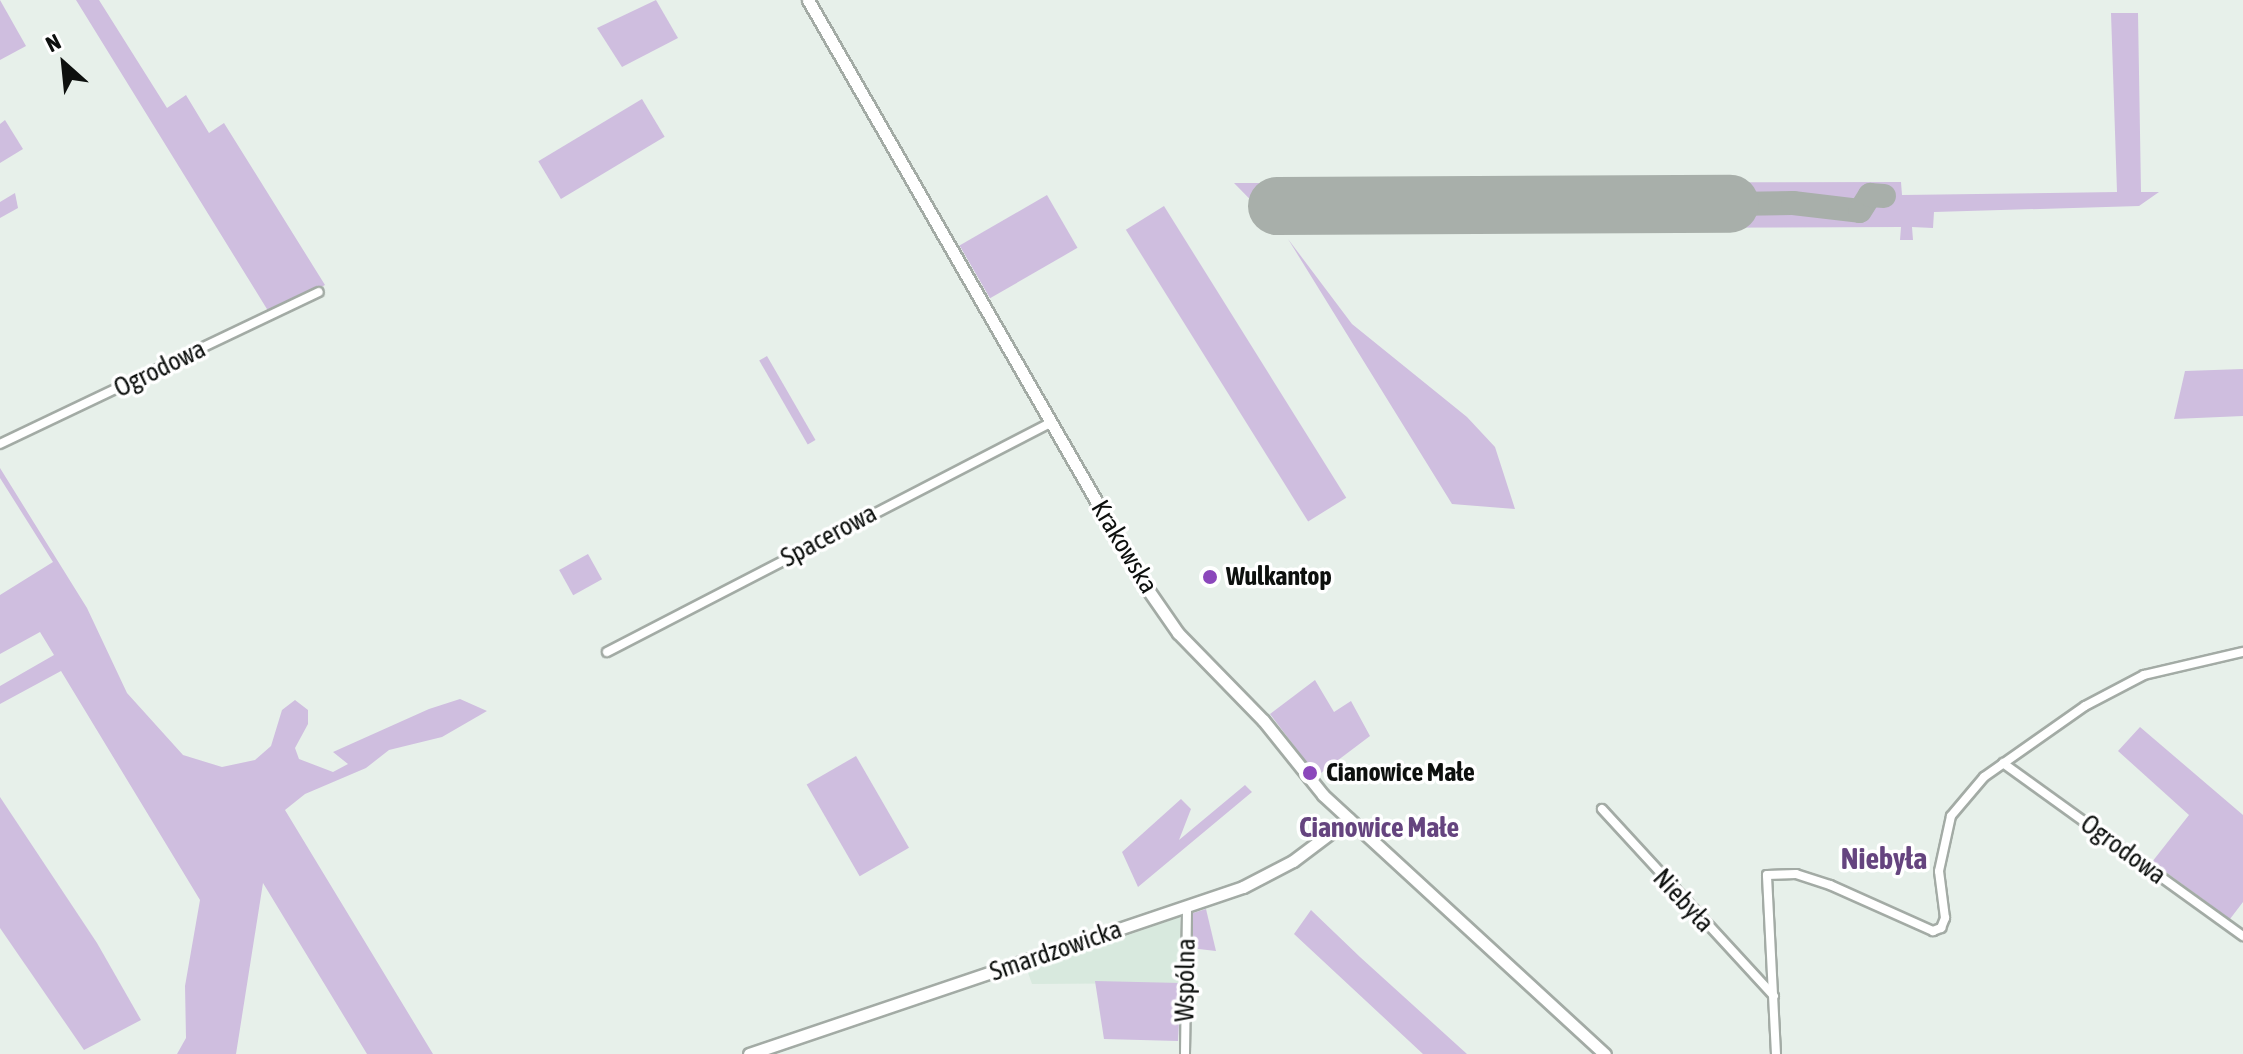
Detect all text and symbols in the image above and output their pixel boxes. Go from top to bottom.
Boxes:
north arrow [24,24,104,104]
text: N [41,28,65,57]
street label: Ogrodowa [109,334,211,404]
street label: Krakowska [1084,495,1164,599]
street label: Spacerowa [776,498,882,574]
place label: Wulkantop [1226,561,1332,593]
marker: Wulkantop [1201,568,1219,586]
place label: Cianowice Małe [1326,757,1475,789]
marker: Cianowice Małe [1301,764,1319,782]
street label: Ogrodowa [2074,809,2172,891]
district label: Cianowice Małe [1299,810,1459,844]
district label: Niebyła [1841,840,1927,876]
street label: Niebyła [1646,863,1720,939]
street label: Smardzowicka [986,914,1126,988]
street label: Wspólna [1170,938,1202,1022]

